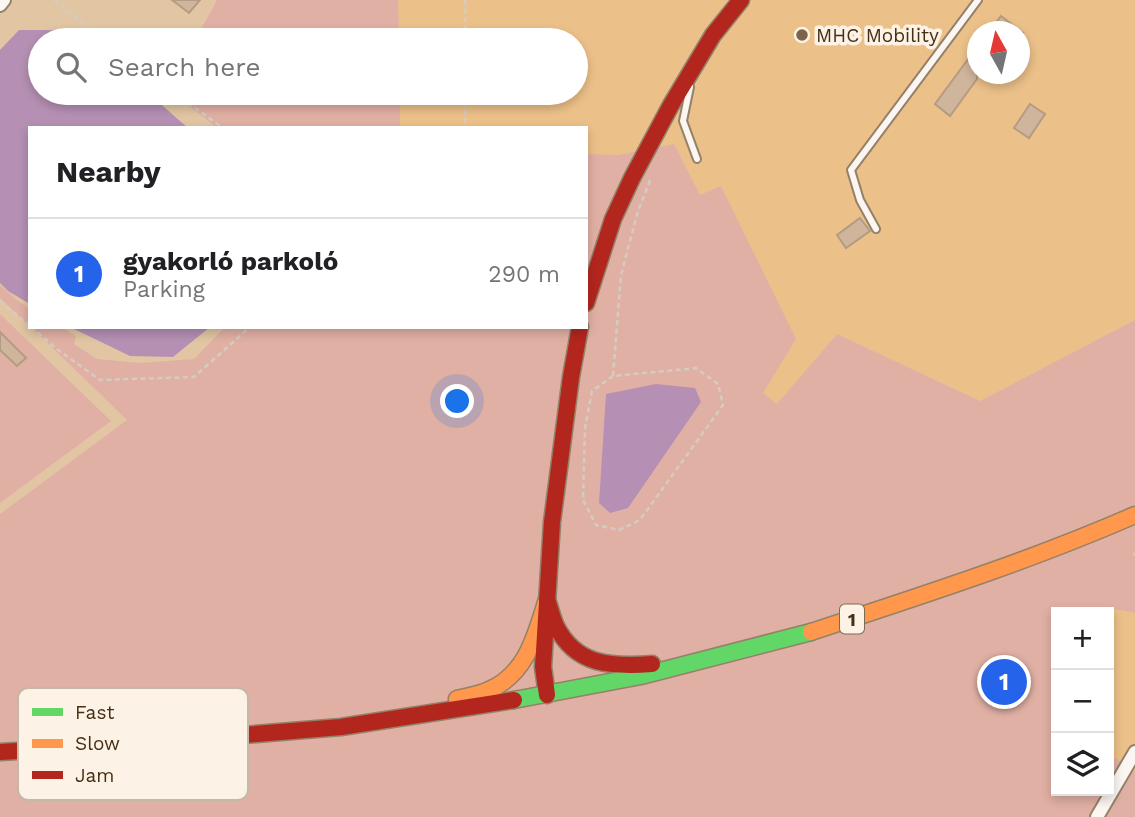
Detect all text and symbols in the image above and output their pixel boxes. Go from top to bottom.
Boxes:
north arrow [967,21,1030,84]
place label: MHC Mobility [816,24,939,47]
marker: MHC Mobility [794,27,810,43]
search box [28,28,588,105]
icon: search [52,48,90,86]
text: Search here [108,52,260,82]
text: Nearby [56,154,161,189]
text: gyakorló parkoló [123,246,338,276]
text: 1 [74,261,84,288]
text: 290 m [488,261,560,288]
text: Parking [123,276,205,303]
your location [440,384,474,418]
road number: 1 [840,604,864,634]
map controls [1051,607,1114,796]
button: + [1051,607,1114,670]
pin: 1 [981,656,1027,708]
button: − [1051,670,1114,733]
legend [18,688,248,800]
text: Fast [75,701,114,724]
text: Slow [75,732,120,755]
button: layers [1051,733,1114,796]
text: Jam [75,764,114,787]

